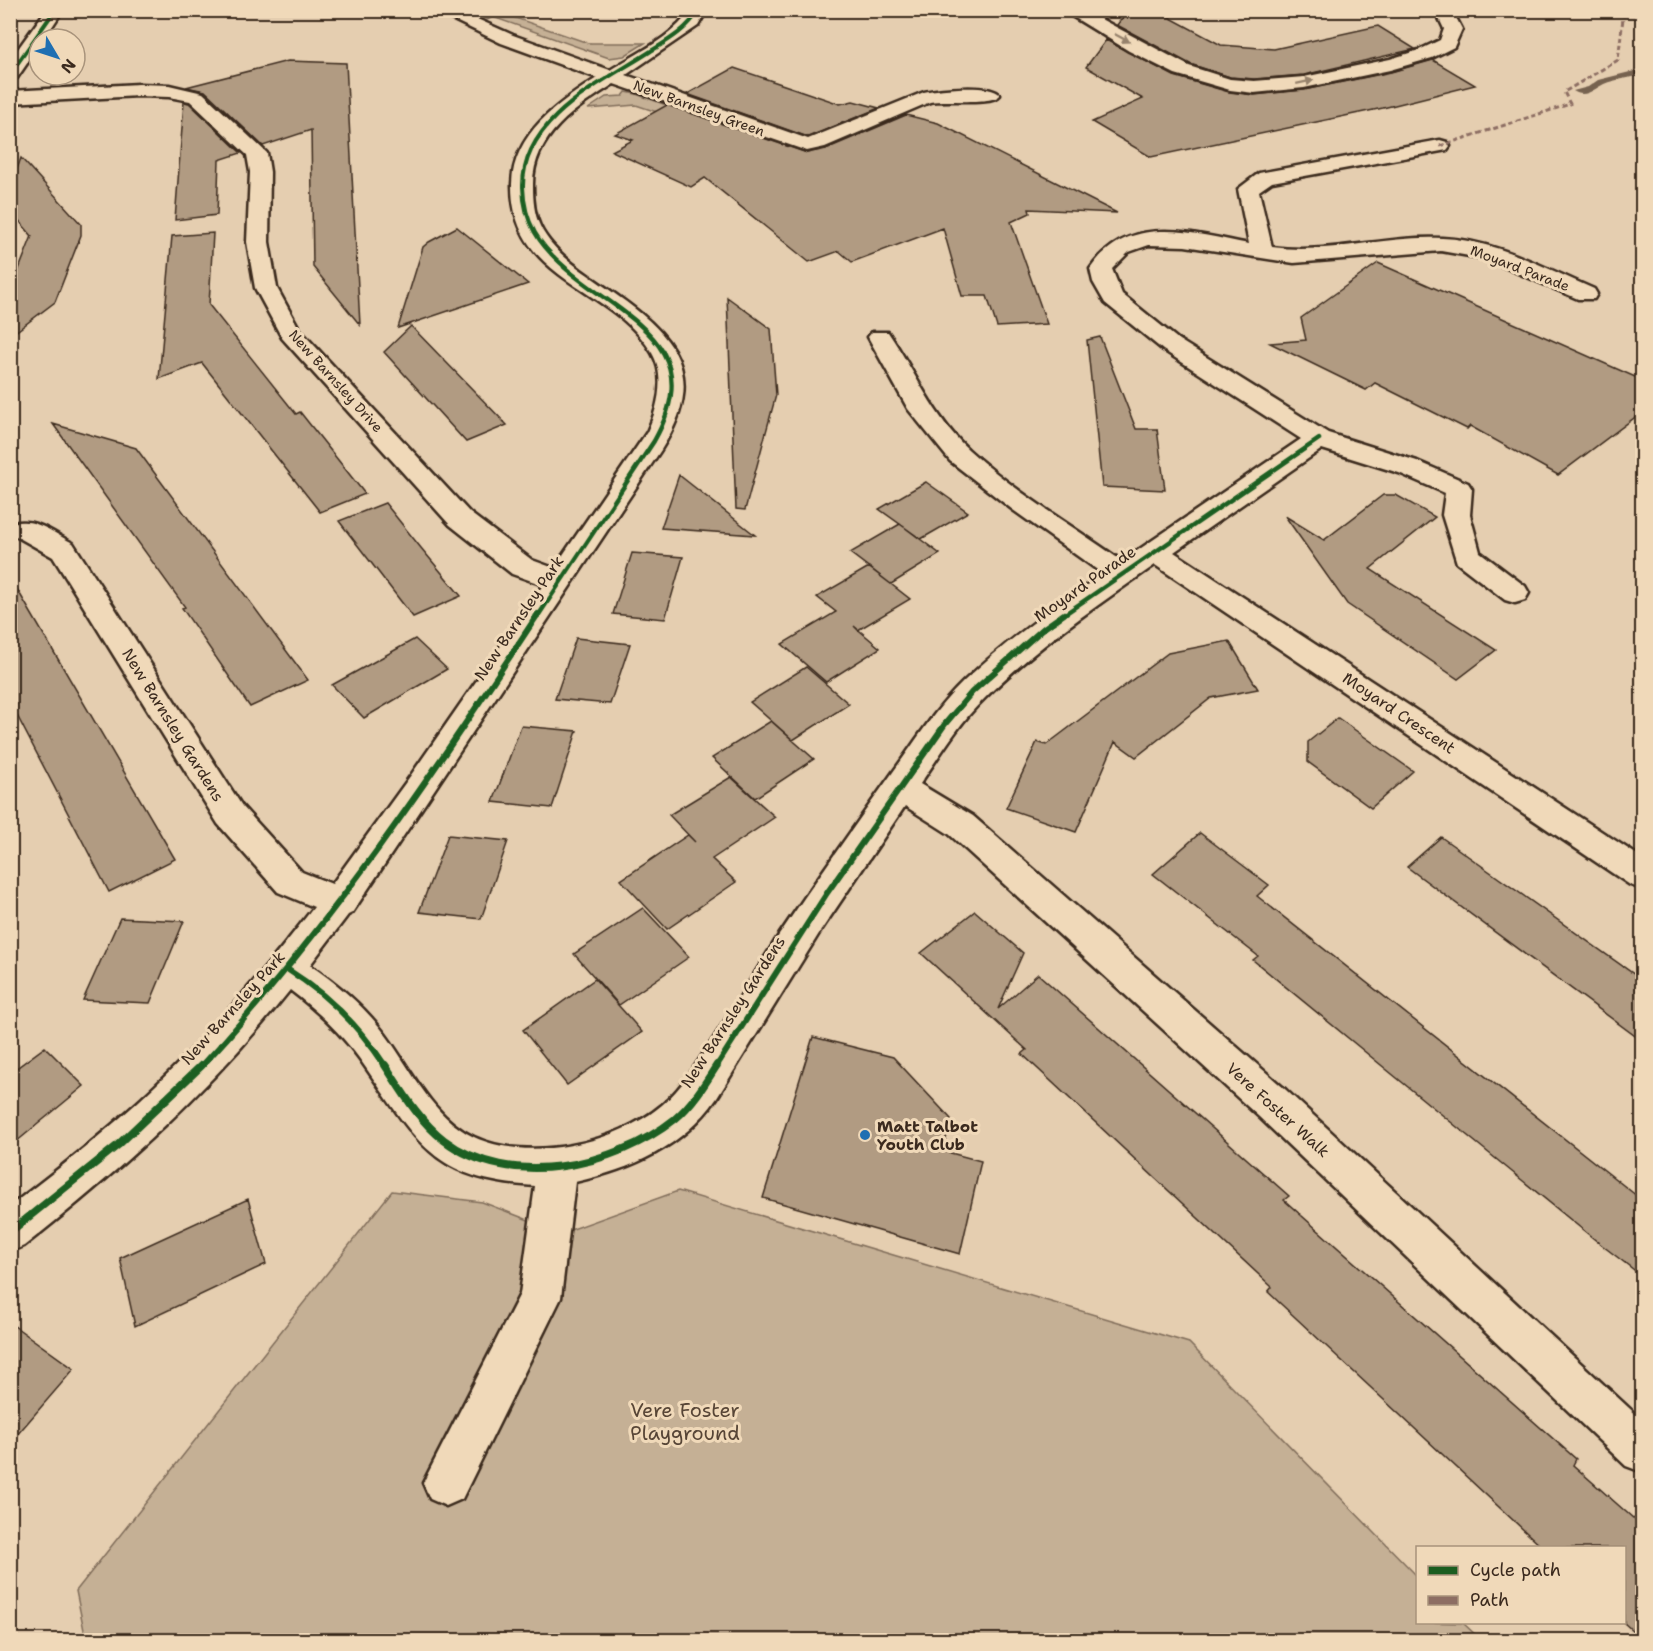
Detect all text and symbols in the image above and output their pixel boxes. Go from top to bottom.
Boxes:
north arrow [27,27,87,87]
one-way arrow [1113,33,1130,43]
text: N [56,55,80,78]
street label: New Barnsley Green [631,76,768,140]
one-way arrow [1296,77,1315,86]
street label: Moyard Parade [1468,241,1572,295]
street label: New Barnsley Drive [285,326,387,436]
street label: Moyard Parade [1030,541,1140,627]
street label: New Barnsley Park [469,552,569,684]
street label: New Barnsley Gardens [117,644,229,806]
street label: Moyard Crescent [1338,667,1460,759]
street label: New Barnsley Gardens [676,932,790,1092]
street label: New Barnsley Park [176,947,290,1069]
street label: Vere Foster Walk [1222,1058,1334,1162]
place label: Matt Talbot Youth Club [877,1116,978,1155]
marker: Matt Talbot Youth Club [858,1128,872,1142]
park label: Vere Foster Playground [630,1397,740,1446]
legend [1416,1546,1626,1624]
text: Cycle path [1470,1558,1561,1582]
text: Path [1470,1588,1509,1612]

